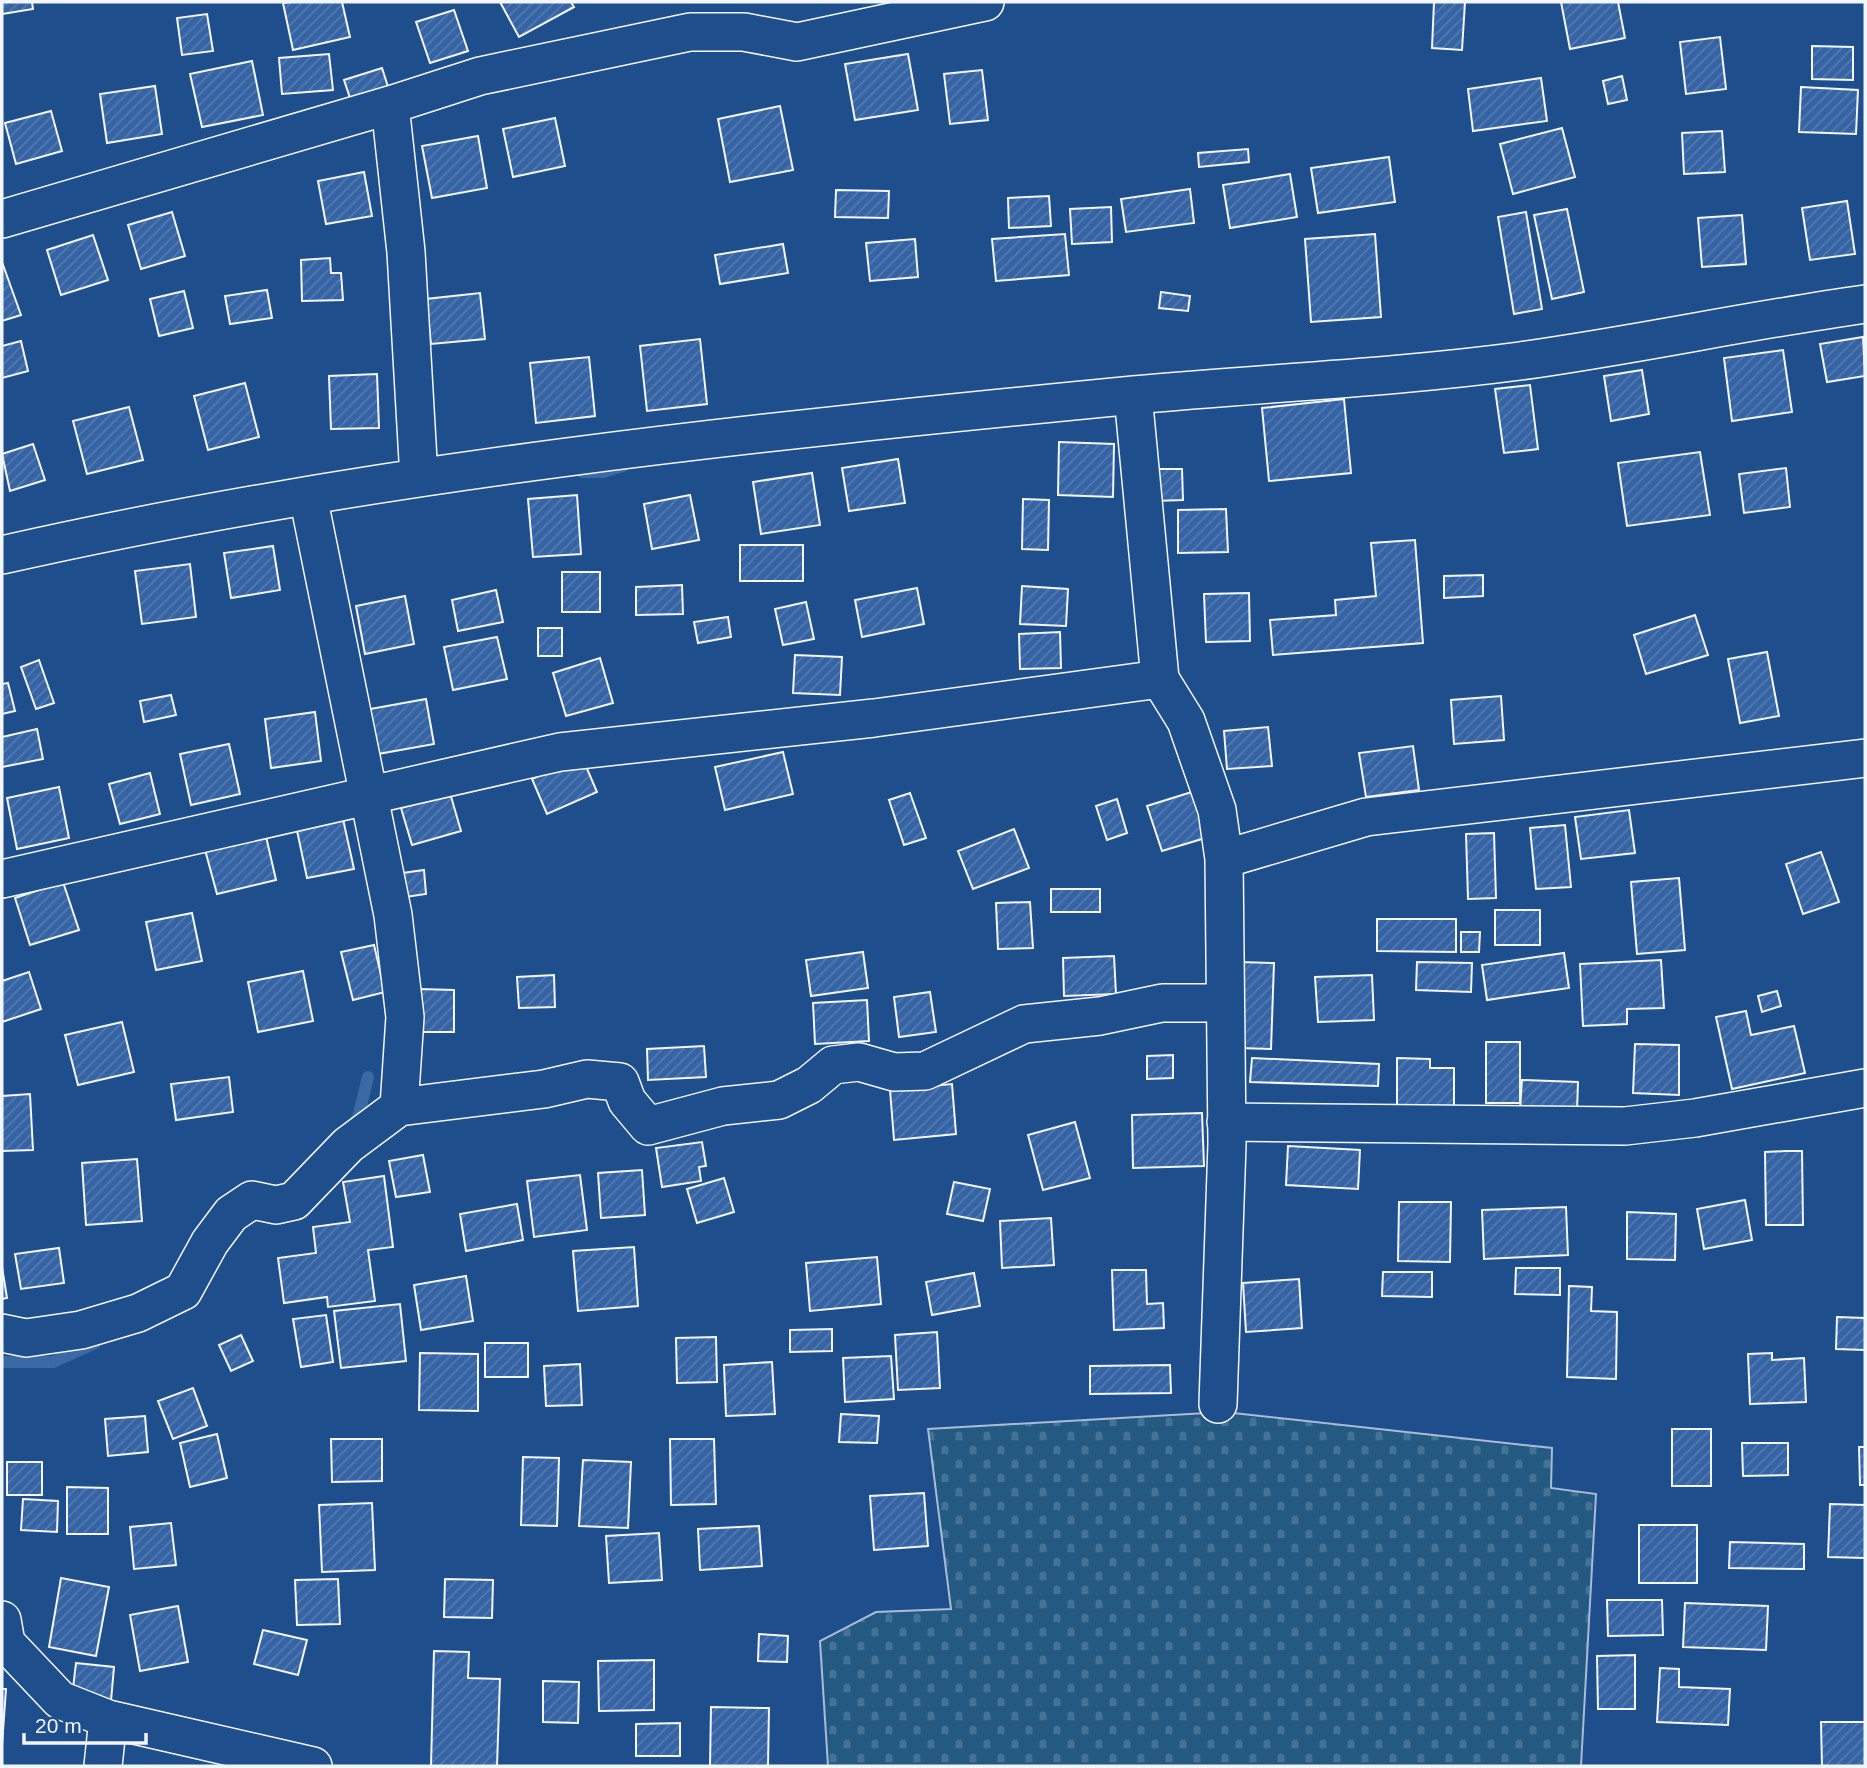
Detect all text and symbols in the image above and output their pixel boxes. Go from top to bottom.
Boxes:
scale bar [24,1702,147,1746]
text: 20 m [35,1714,82,1737]

